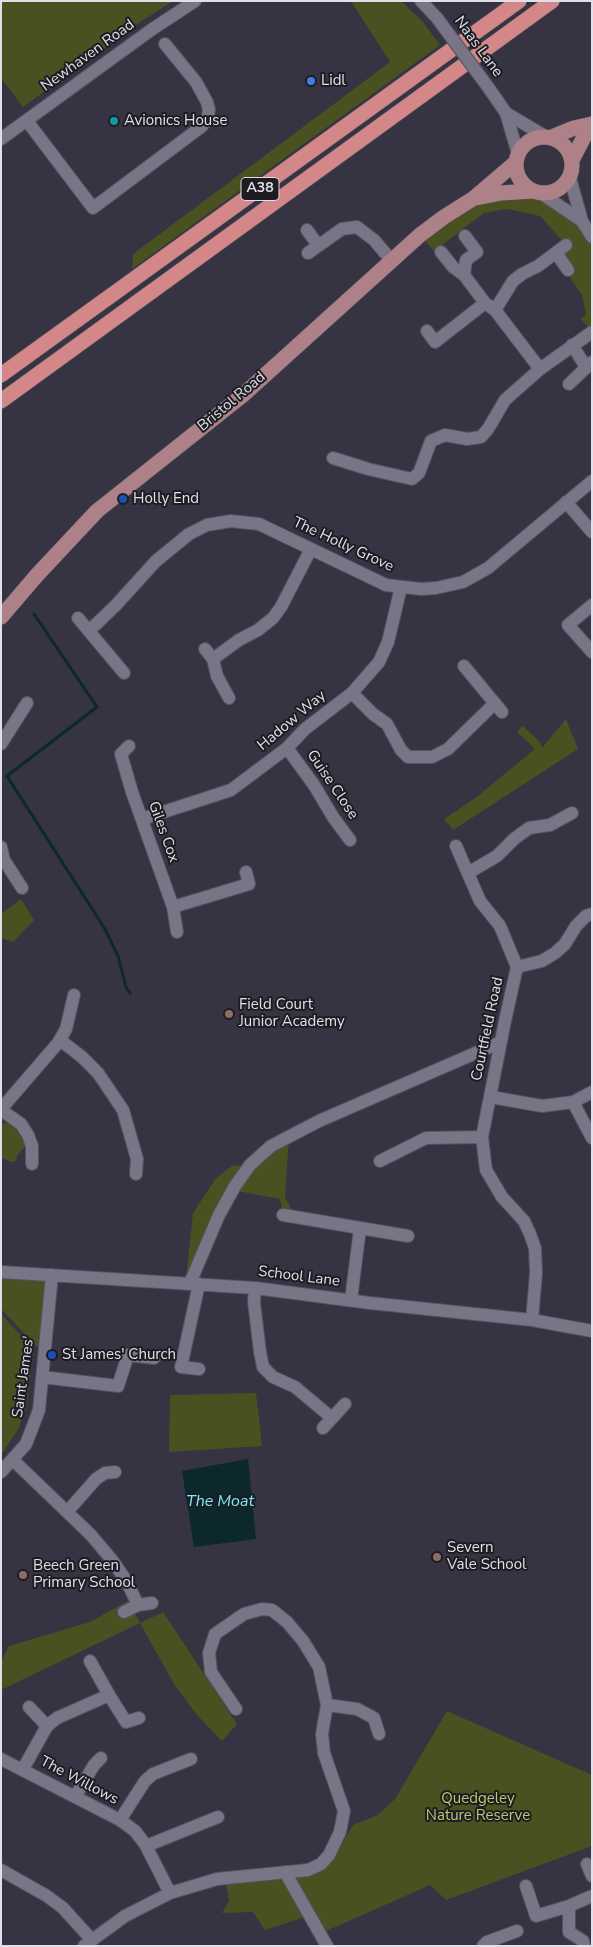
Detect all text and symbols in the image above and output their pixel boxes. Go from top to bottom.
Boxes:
street label: Naas Lane [450,13,506,81]
street label: Newhaven Road [38,16,138,96]
place label: Lidl [321,72,346,90]
marker: Lidl [305,75,317,87]
place label: Avionics House [124,112,227,130]
marker: Avionics House [108,115,120,127]
road number: A38 [241,178,279,200]
street label: Bristol Road [194,368,270,436]
place label: Holly End [133,490,199,508]
marker: Holly End [117,493,129,505]
street label: The Holly Grove [290,514,396,576]
street label: Hadow Way [254,687,330,755]
street label: Guise Close [302,747,362,823]
street label: Giles Cox [144,799,182,865]
street label: Courtfield Road [468,975,508,1083]
place label: Field Court Junior Academy [239,996,345,1031]
marker: Field Court Junior Academy [223,1008,235,1020]
street label: School Lane [257,1263,341,1291]
street label: Saint James' [9,1335,39,1419]
place label: St James' Church [62,1346,176,1364]
marker: St James' Church [46,1349,58,1361]
water label: The Moat [186,1492,254,1512]
place label: Severn Vale School [447,1539,526,1574]
marker: Severn Vale School [431,1551,443,1563]
place label: Beech Green Primary School [33,1557,135,1592]
marker: Beech Green Primary School [17,1569,29,1581]
street label: The Willows [37,1753,121,1809]
park label: Quedgeley Nature Reserve [426,1790,530,1825]

